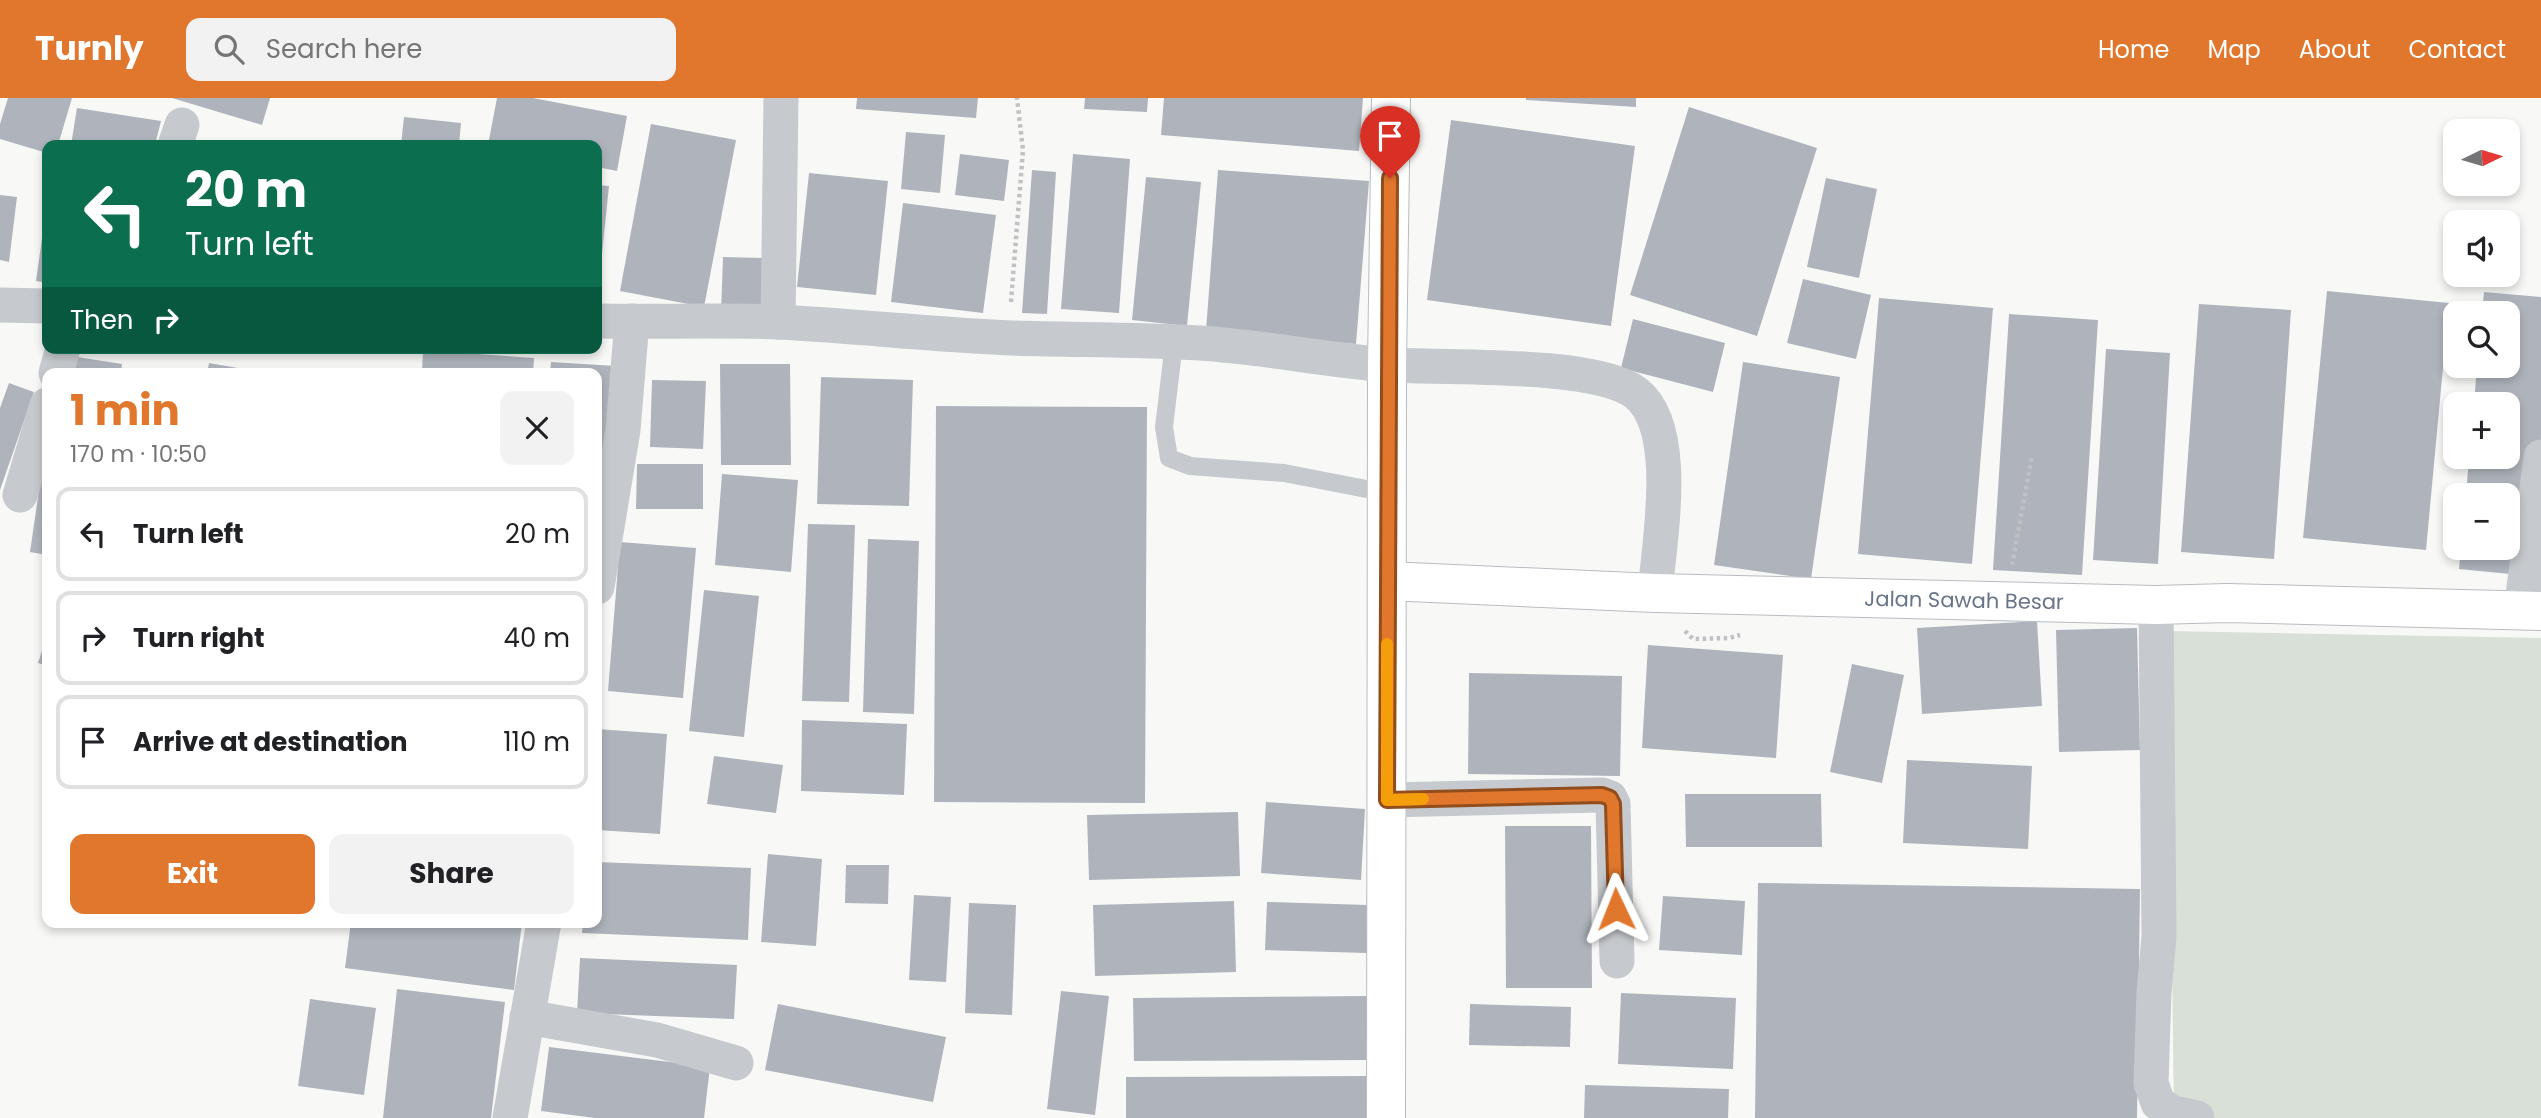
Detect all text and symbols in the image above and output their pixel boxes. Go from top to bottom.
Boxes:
search box [186,18,676,81]
text: Turnly [35,25,144,72]
icon: search [210,30,248,68]
text: Search here [266,31,422,67]
text: Home [2098,33,2170,66]
text: Map [2208,33,2261,66]
text: About [2299,33,2370,66]
text: Contact [2408,33,2506,66]
pin [1360,106,1420,178]
icon: arrive [1371,117,1409,155]
north arrow [2443,119,2520,196]
map controls [2443,119,2520,560]
text: 20 m [185,156,307,224]
icon: left [70,168,161,259]
button: sound [2443,210,2520,287]
text: Turn left [185,221,314,266]
icon: right [147,301,185,339]
button: search [2443,301,2520,378]
text: Then [70,302,133,338]
text: 1 min [70,381,180,440]
button: close [500,391,574,465]
button: + [2443,392,2520,469]
text: 170 m · 10:50 [70,438,207,470]
button: − [2443,483,2520,560]
icon: left [74,515,112,553]
text: Turn left [133,516,244,552]
text: 20 m [505,516,570,552]
street label: Jalan Sawah Besar [1864,584,2064,616]
icon: right [74,619,112,657]
text: Turn right [133,620,265,656]
text: 40 m [504,620,570,656]
icon: arrive [74,723,112,761]
text: Arrive at destination [133,724,408,760]
text: 110 m [503,724,570,760]
button: Exit [70,834,315,914]
button: Share [329,834,574,914]
position arrow [1579,872,1653,946]

